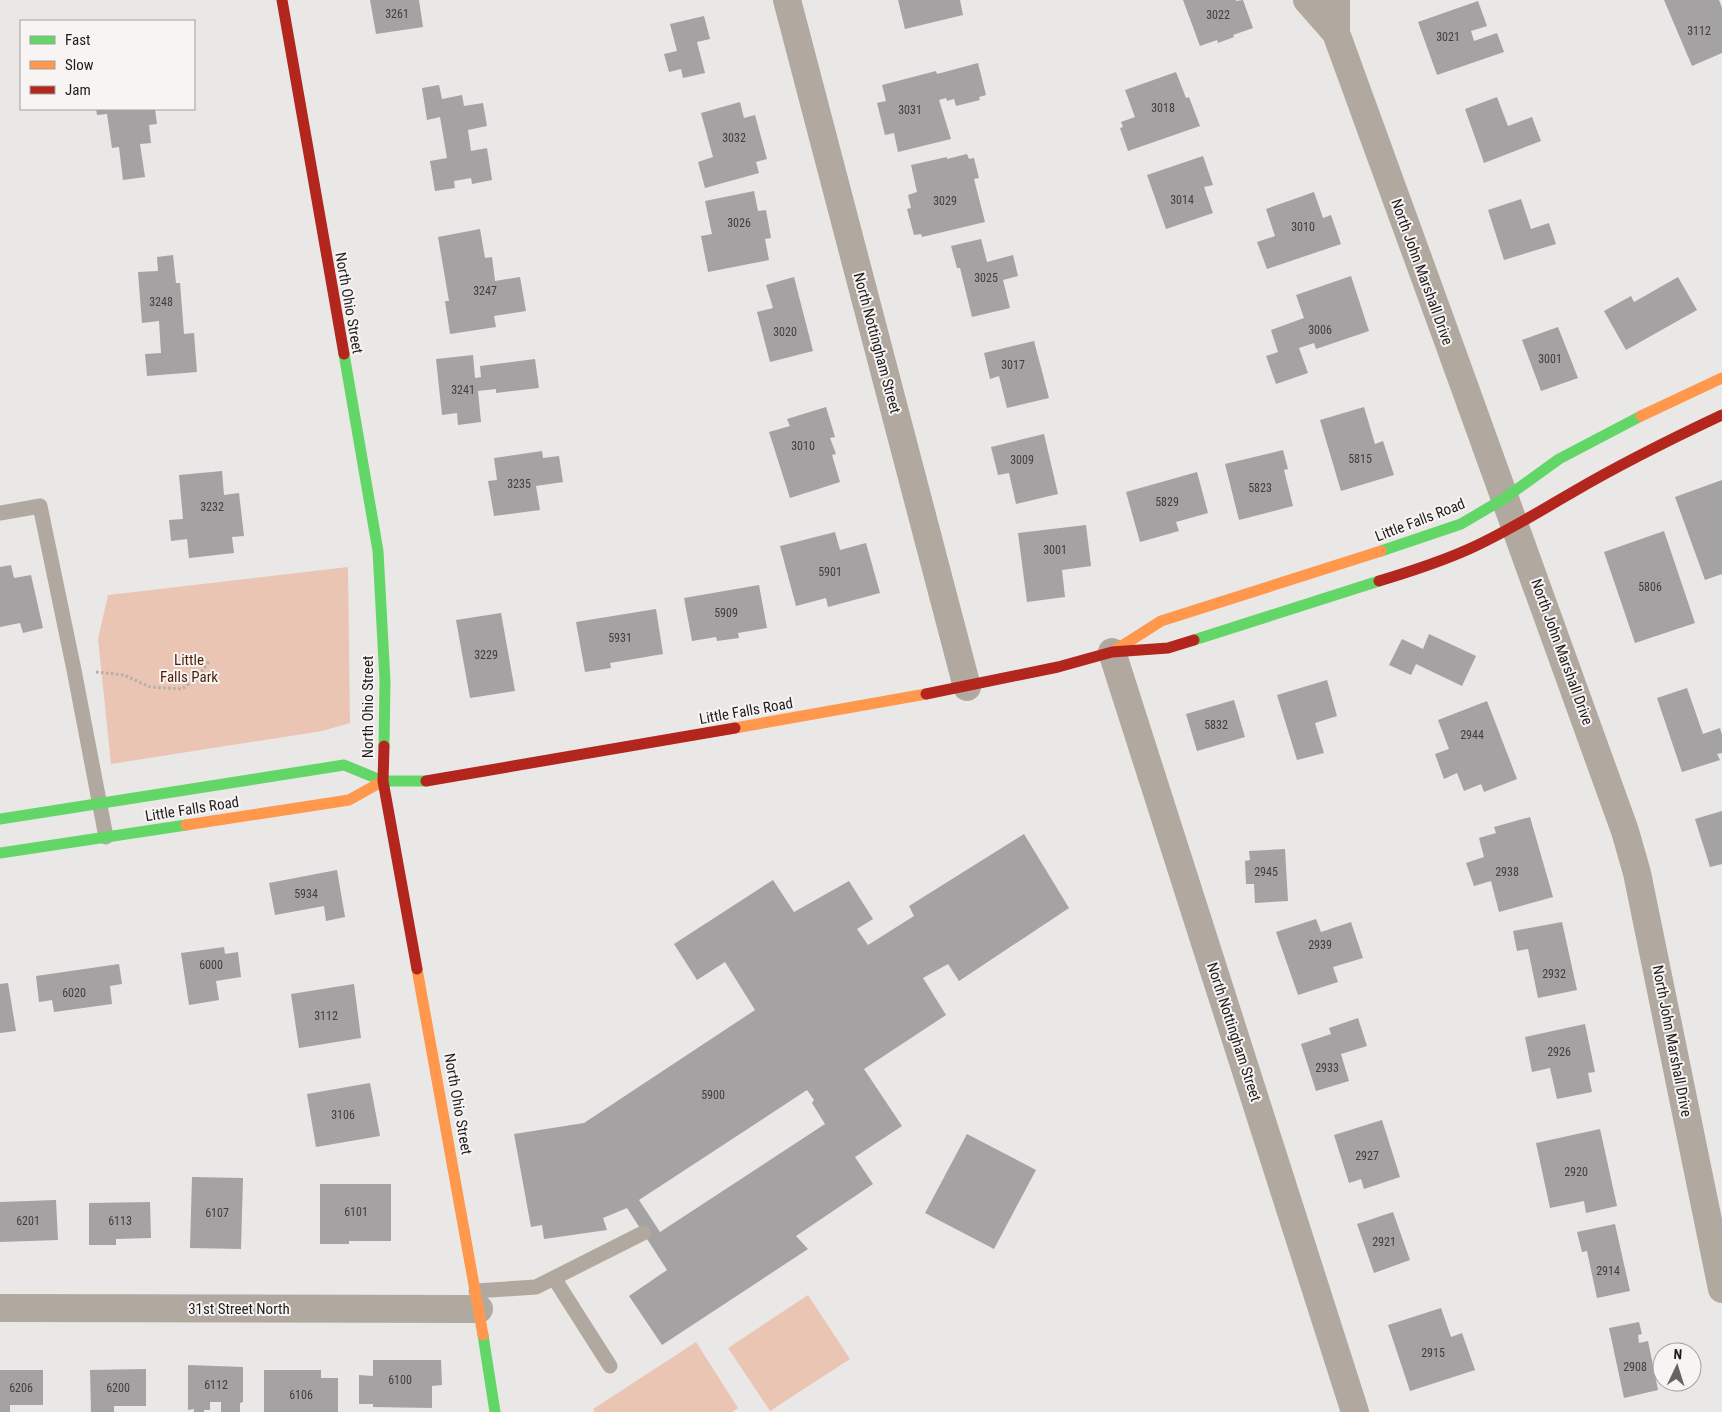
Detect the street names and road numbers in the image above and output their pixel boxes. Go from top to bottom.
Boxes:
street label: North John Marshall Drive [1387,196,1457,348]
street label: North Ohio Street [331,251,367,355]
street label: North Nottingham Street [850,271,904,415]
street label: Little Falls Road [1373,495,1467,545]
street label: North John Marshall Drive [1527,576,1597,728]
street label: North Ohio Street [359,656,377,758]
street label: Little Falls Road [698,694,794,728]
street label: Little Falls Road [144,793,240,825]
street label: North Nottingham Street [1203,960,1265,1104]
street label: North John Marshall Drive [1648,964,1696,1118]
street label: North Ohio Street [440,1052,476,1156]
street label: 31st Street North [188,1300,290,1318]

